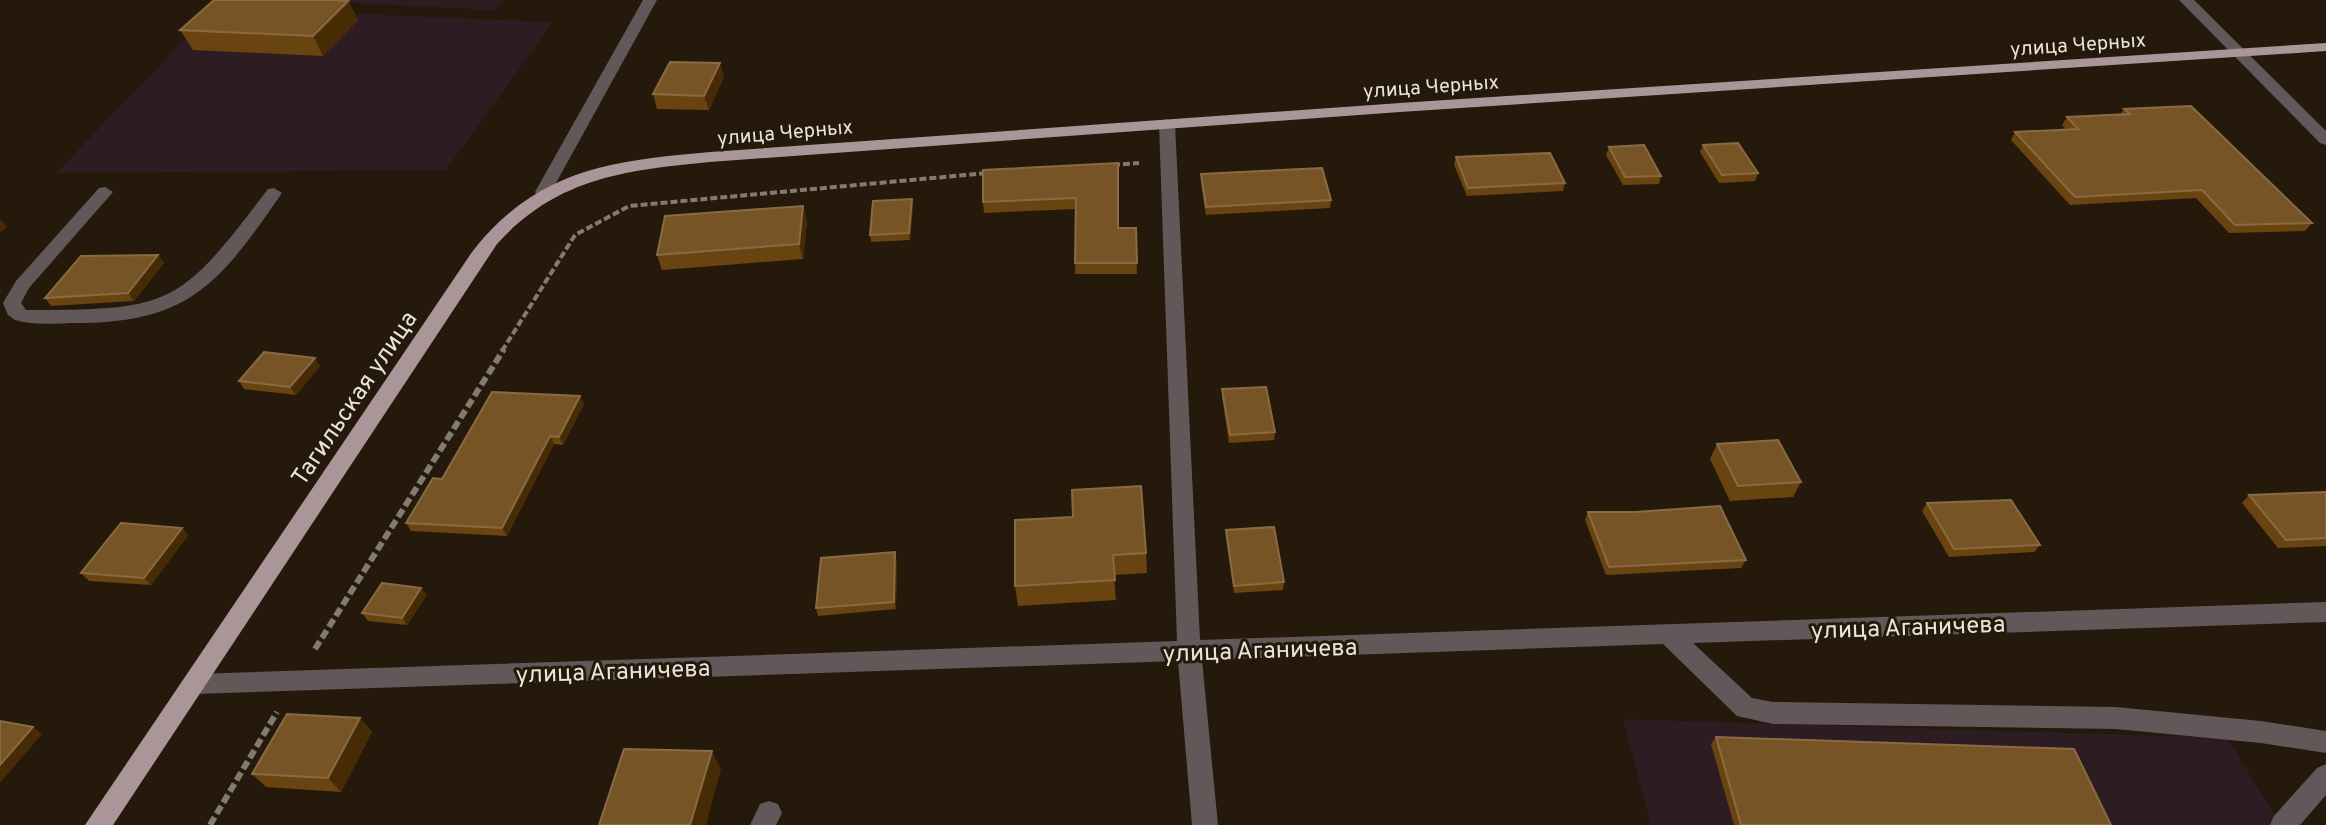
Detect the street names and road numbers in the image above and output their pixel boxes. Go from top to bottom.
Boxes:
street label: улица Черных [2009,28,2147,64]
street label: улица Черных [1362,70,1500,106]
street label: улица Черных [716,115,854,153]
street label: Тагильская улица [286,306,425,492]
street label: улица Аганичева [1810,611,2006,647]
street label: улица Аганичева [1162,634,1358,670]
street label: улица Аганичева [515,655,711,691]

